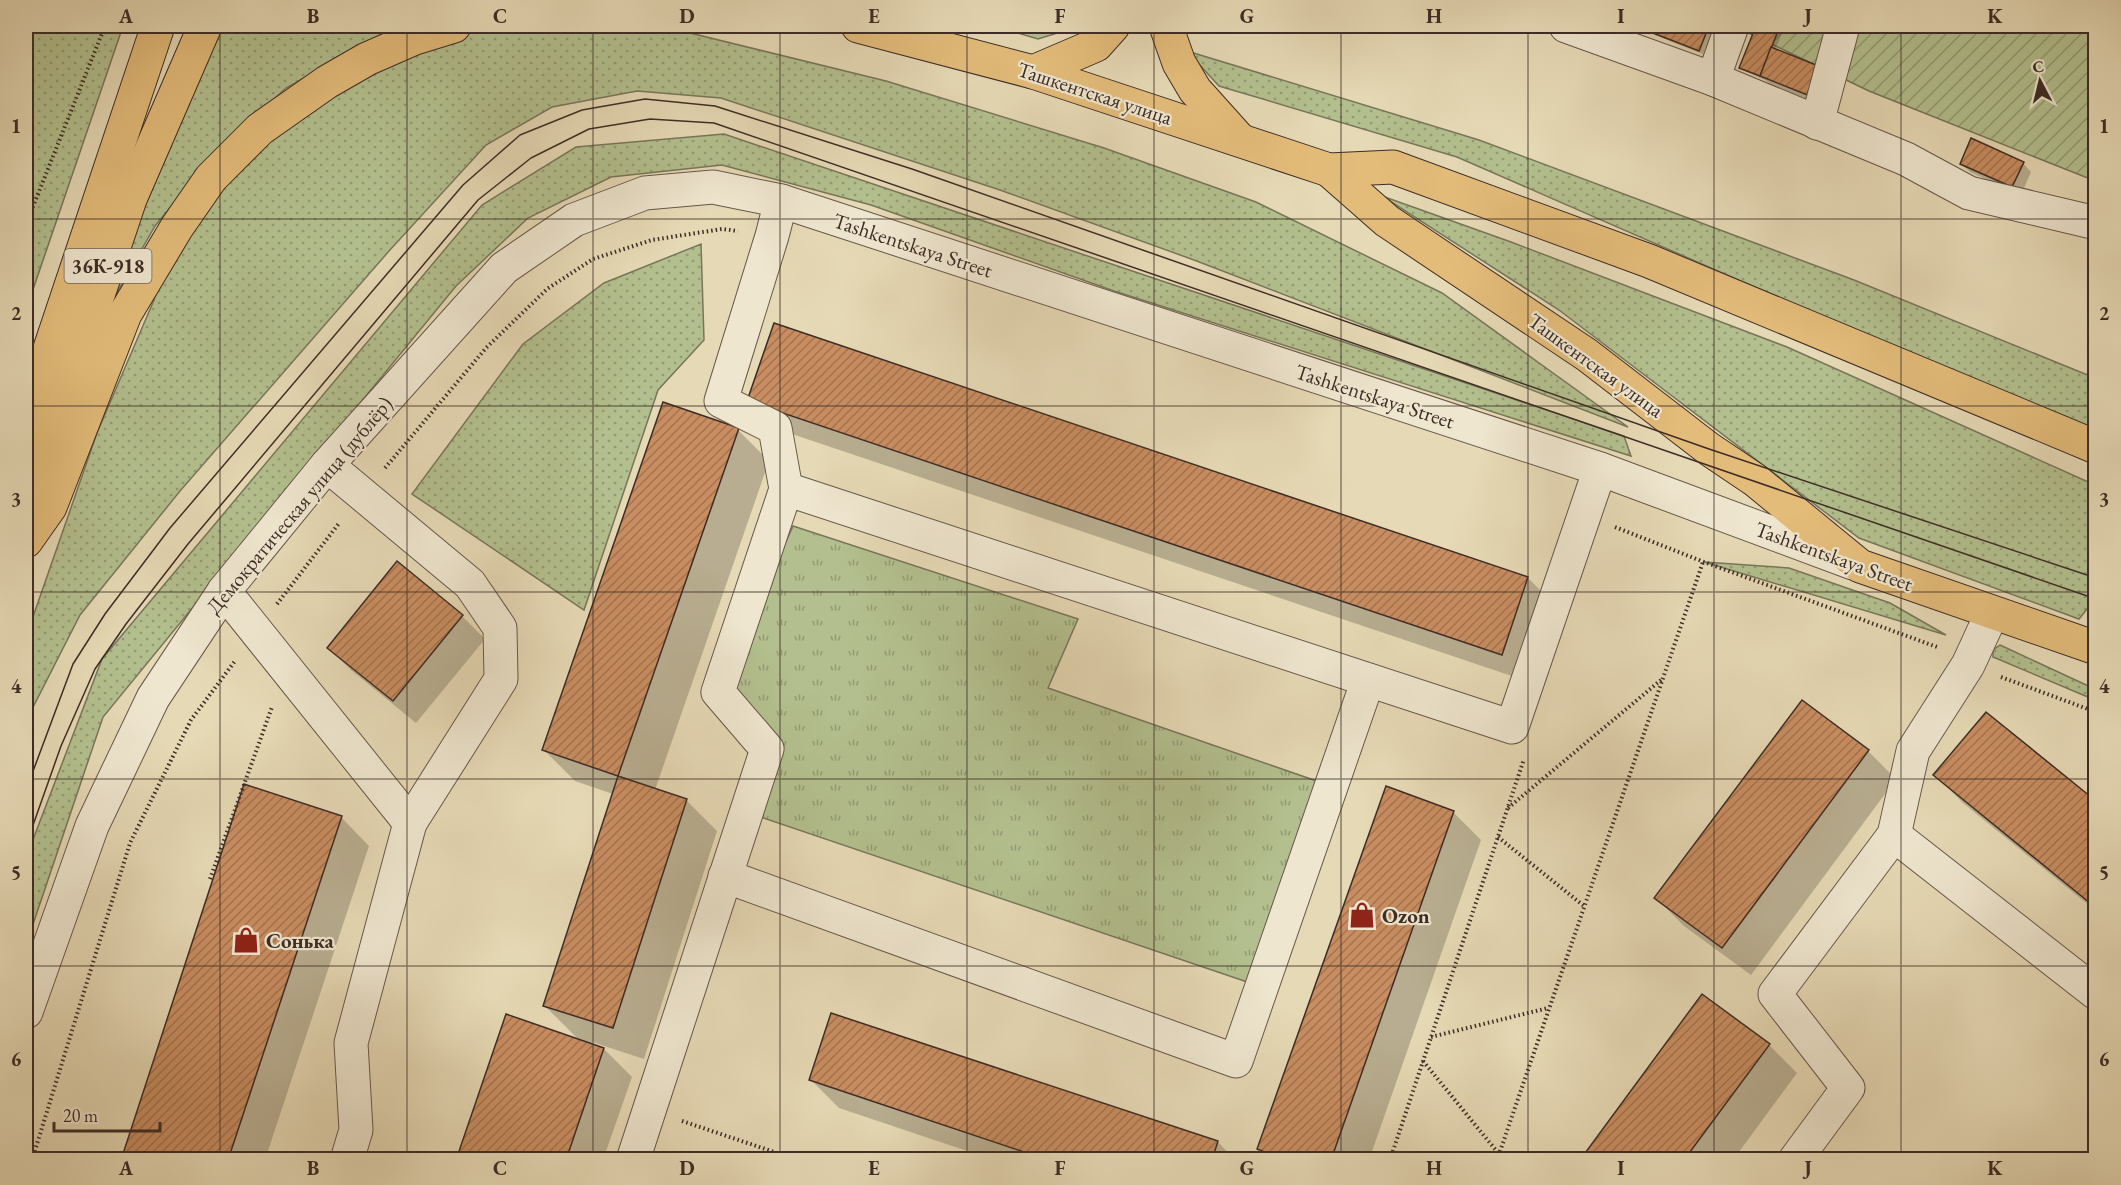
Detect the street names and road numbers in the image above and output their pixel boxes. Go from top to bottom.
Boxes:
street label: Ташкентская улица [1014,55,1176,131]
street label: Tashkentskaya Street [830,207,996,284]
road number: 36К-918 [64,249,152,283]
street label: Ташкентская улица [1523,307,1670,424]
street label: Tashkentskaya Street [1292,358,1458,435]
street label: Демократическая улица (дублёр) [200,391,398,619]
street label: Tashkentskaya Street [1751,515,1917,597]

